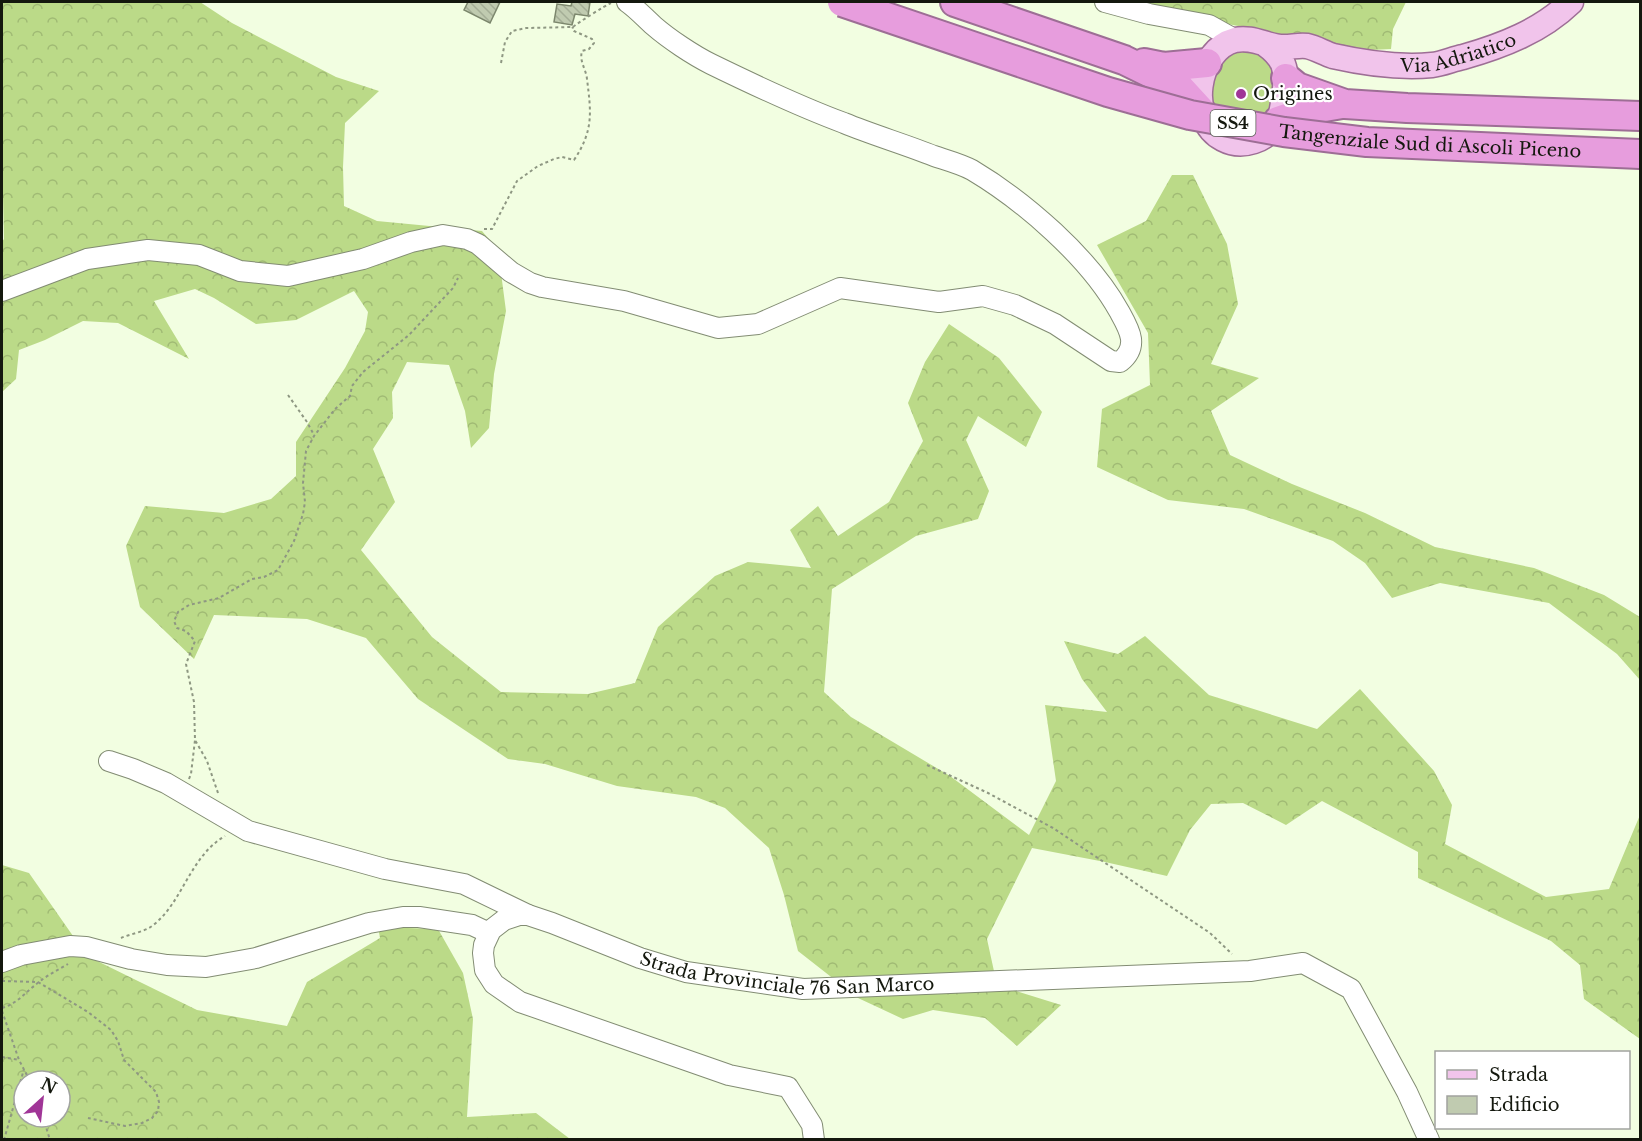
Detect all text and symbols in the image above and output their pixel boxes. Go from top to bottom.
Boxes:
street label: Via Adriatico [1399,29,1520,77]
place label: Origines [1253,83,1333,105]
marker: Origines [1234,87,1248,101]
road number: SS4 [1210,110,1256,136]
street label: Tangenziale Sud di Ascoli Piceno [1278,120,1582,162]
street label: Strada Provinciale 76 San Marco [637,948,935,1000]
legend [1435,1051,1630,1129]
text: Strada [1489,1064,1548,1086]
north arrow [12,1069,72,1129]
text: N [38,1073,60,1098]
text: Edificio [1489,1094,1560,1116]

